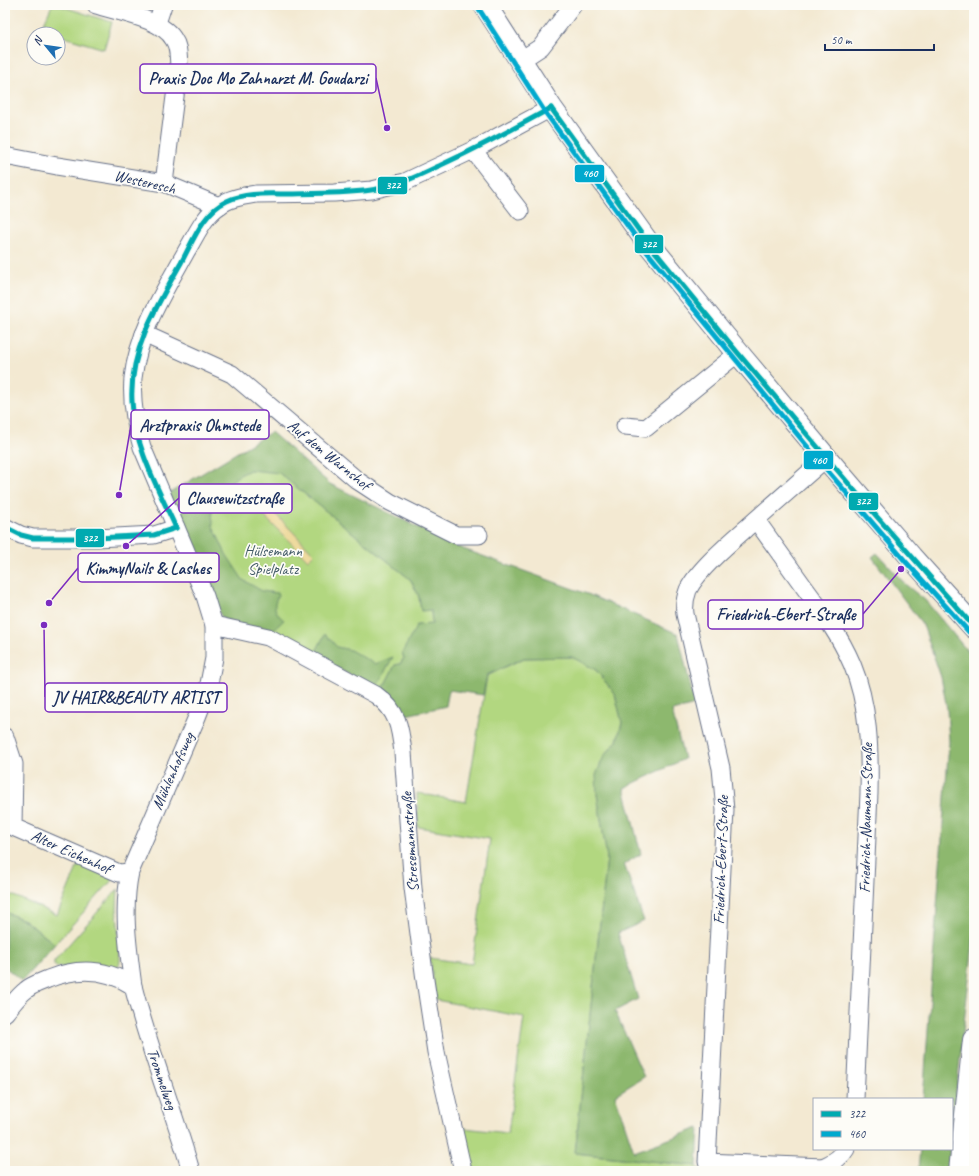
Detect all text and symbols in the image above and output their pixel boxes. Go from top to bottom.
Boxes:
north arrow [26,26,66,66]
scale bar [825,26,934,52]
text: 50 m [831,32,853,48]
text: N [29,33,46,48]
callout: Praxis Doc Mo Zahnarzt M. Goudarzi [140,64,376,93]
text: Praxis Doc Mo Zahnarzt M. Goudarzi [148,68,370,89]
line badge: 460 [574,164,605,183]
street label: Westeresch [112,165,178,199]
text: 460 [582,166,599,180]
line badge: 322 [377,176,408,195]
text: 322 [386,178,401,192]
line badge: 322 [634,234,664,254]
text: 322 [642,237,657,251]
callout: Arztpraxis Ohmstede [131,410,269,439]
text: Arztpraxis Ohmstede [140,415,262,436]
street label: Auf dem Warnshof [283,415,377,497]
line badge: 460 [803,450,834,470]
text: 460 [811,453,828,467]
callout: Clausewitzstraße [179,484,292,513]
text: Clausewitzstraße [187,488,286,509]
line badge: 322 [848,492,879,511]
text: 322 [856,494,871,508]
line badge: 322 [75,528,105,548]
text: 322 [83,531,98,545]
park label: Hülsemann Spielplatz [244,541,303,579]
callout: KimmyNails & Lashes [78,553,219,582]
text: KimmyNails & Lashes [85,558,213,579]
callout: Friedrich-Ebert-Straße [708,600,863,629]
text: Friedrich-Ebert-Straße [717,604,858,625]
callout: JV HAIR&BEAUTY ARTIST [45,683,227,712]
text: JV HAIR&BEAUTY ARTIST [52,687,223,708]
street label: Mühlenhofsweg [147,728,199,813]
street label: Friedrich-Naumann-Straße [855,741,877,893]
street label: Stresemannstraße [396,790,423,893]
street label: Friedrich-Ebert-Straße [709,793,733,925]
street label: Alter Eichenhof [28,825,117,880]
street label: Trommelweg [142,1046,182,1113]
legend [813,1098,953,1150]
text: 322 [849,1106,867,1122]
text: 460 [849,1126,867,1142]

